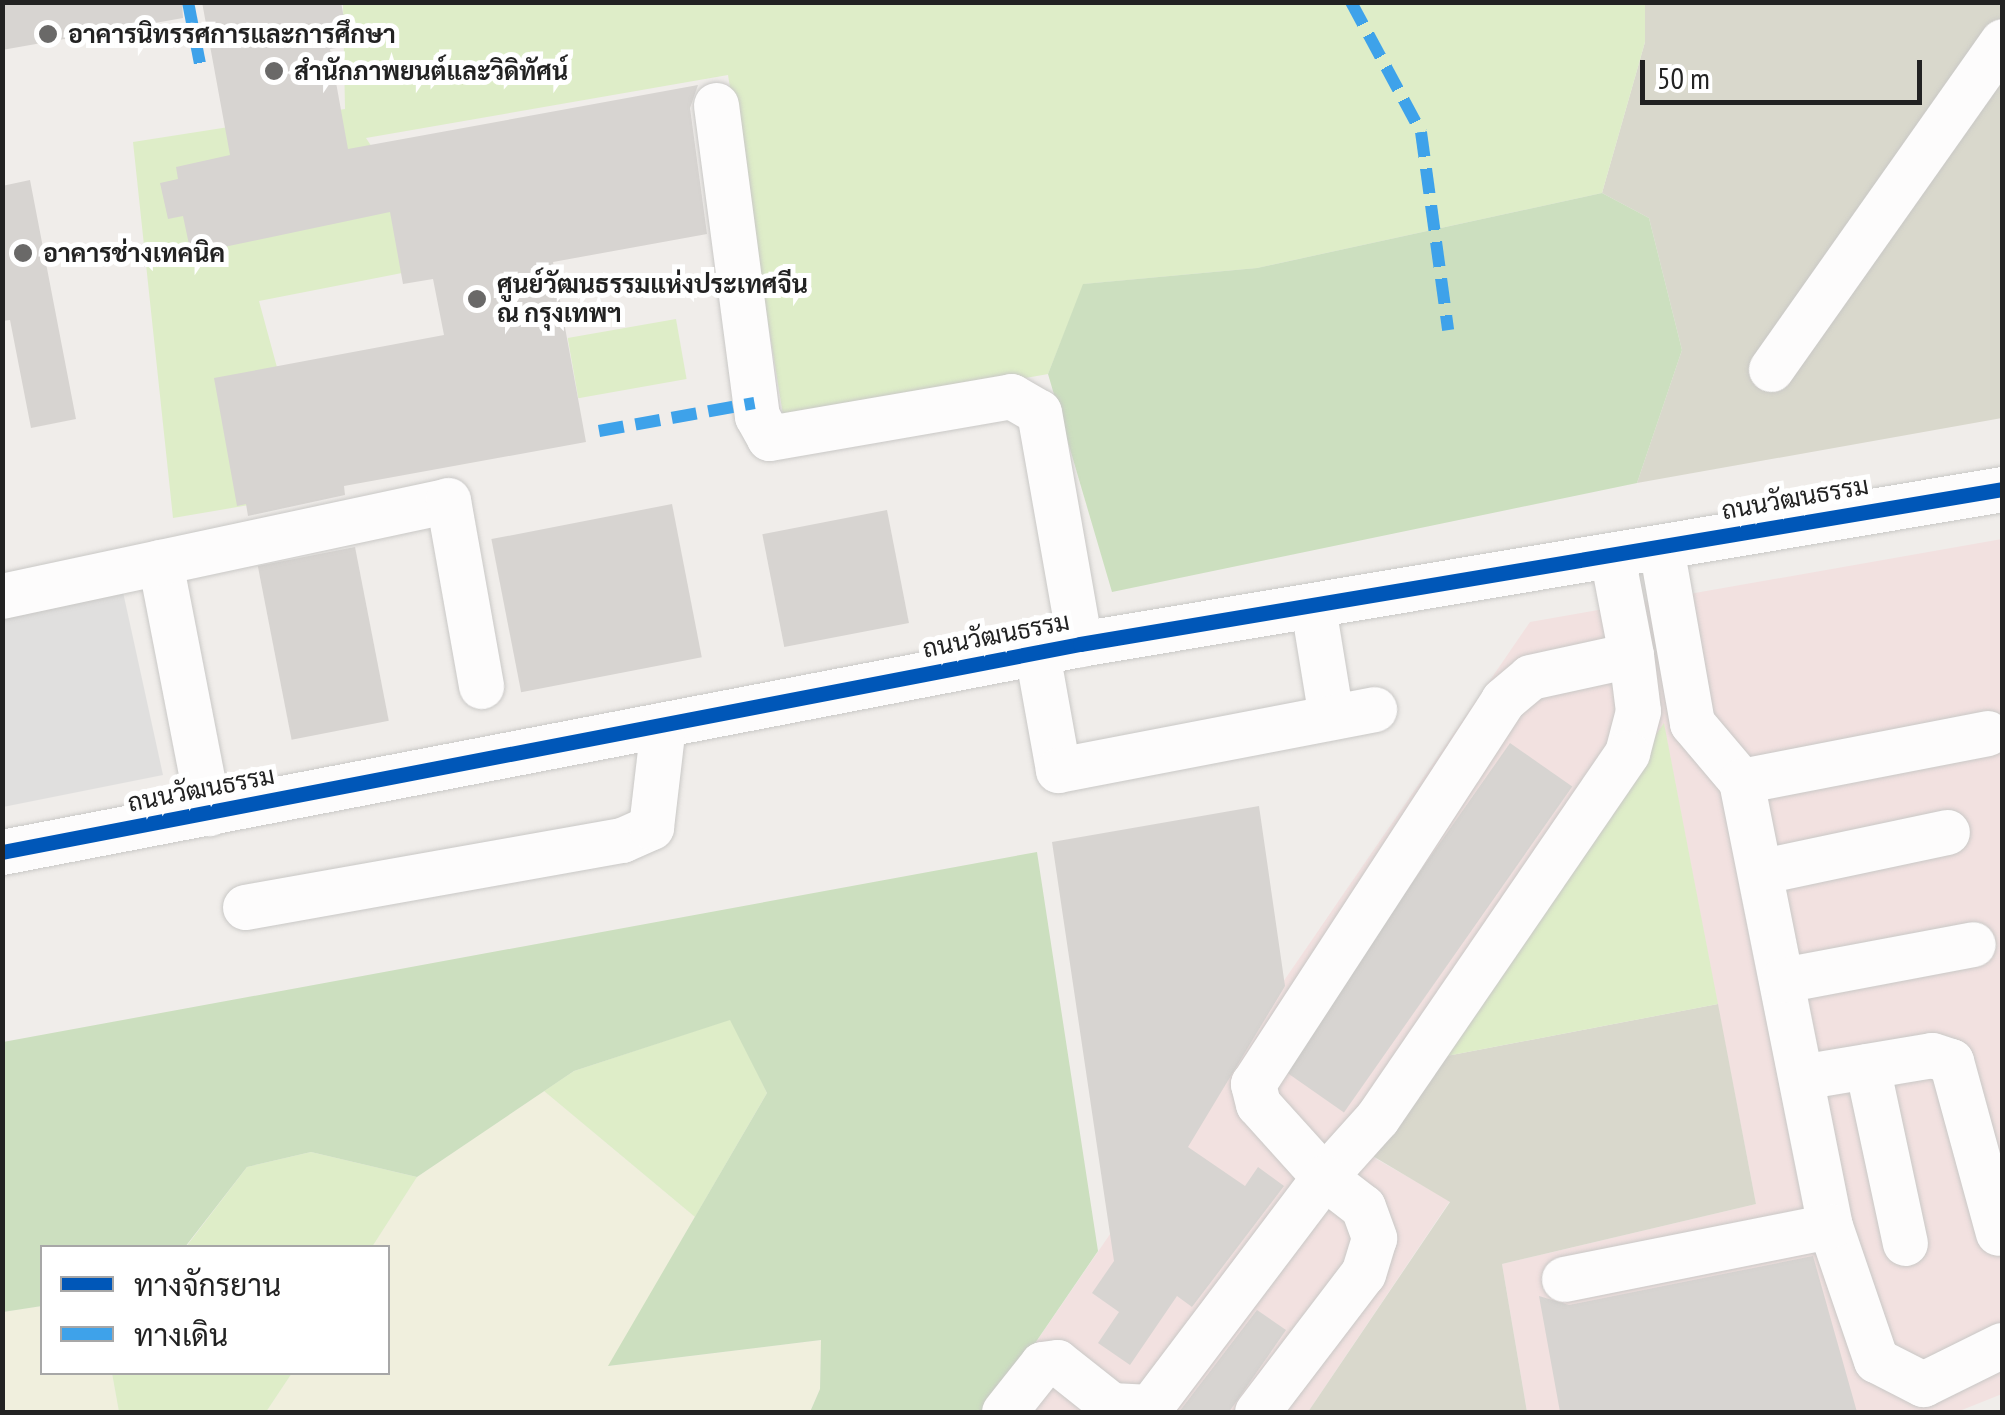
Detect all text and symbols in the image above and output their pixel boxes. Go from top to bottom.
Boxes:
place label: อาคารนิทรรศการและการศึกษา [68,19,396,49]
marker: อาคารนิทรรศการและการศึกษา [37,23,59,45]
scale bar [1645,40,1928,102]
place label: สำนักภาพยนต์และวิดิทัศน์ [294,56,568,86]
text: 50 m [1657,58,1710,97]
marker: สำนักภาพยนต์และวิดิทัศน์ [263,60,285,82]
place label: อาคารช่างเทคนิค [43,238,225,268]
marker: อาคารช่างเทคนิค [12,242,34,264]
place label: ศูนย์วัฒนธรรมแห่งประเทศจีน ณ กรุงเทพฯ [497,270,808,329]
marker: ศูนย์วัฒนธรรมแห่งประเทศจีน ณ กรุงเทพฯ [466,288,488,310]
street label: ถนนวัฒนธรรม [1719,470,1871,526]
street label: ถนนวัฒนธรรม [920,606,1072,664]
street label: ถนนวัฒนธรรม [125,760,277,818]
legend [40,1245,390,1375]
text: ทางจักรยาน [134,1265,281,1304]
text: ทางเดิน [134,1315,228,1354]

